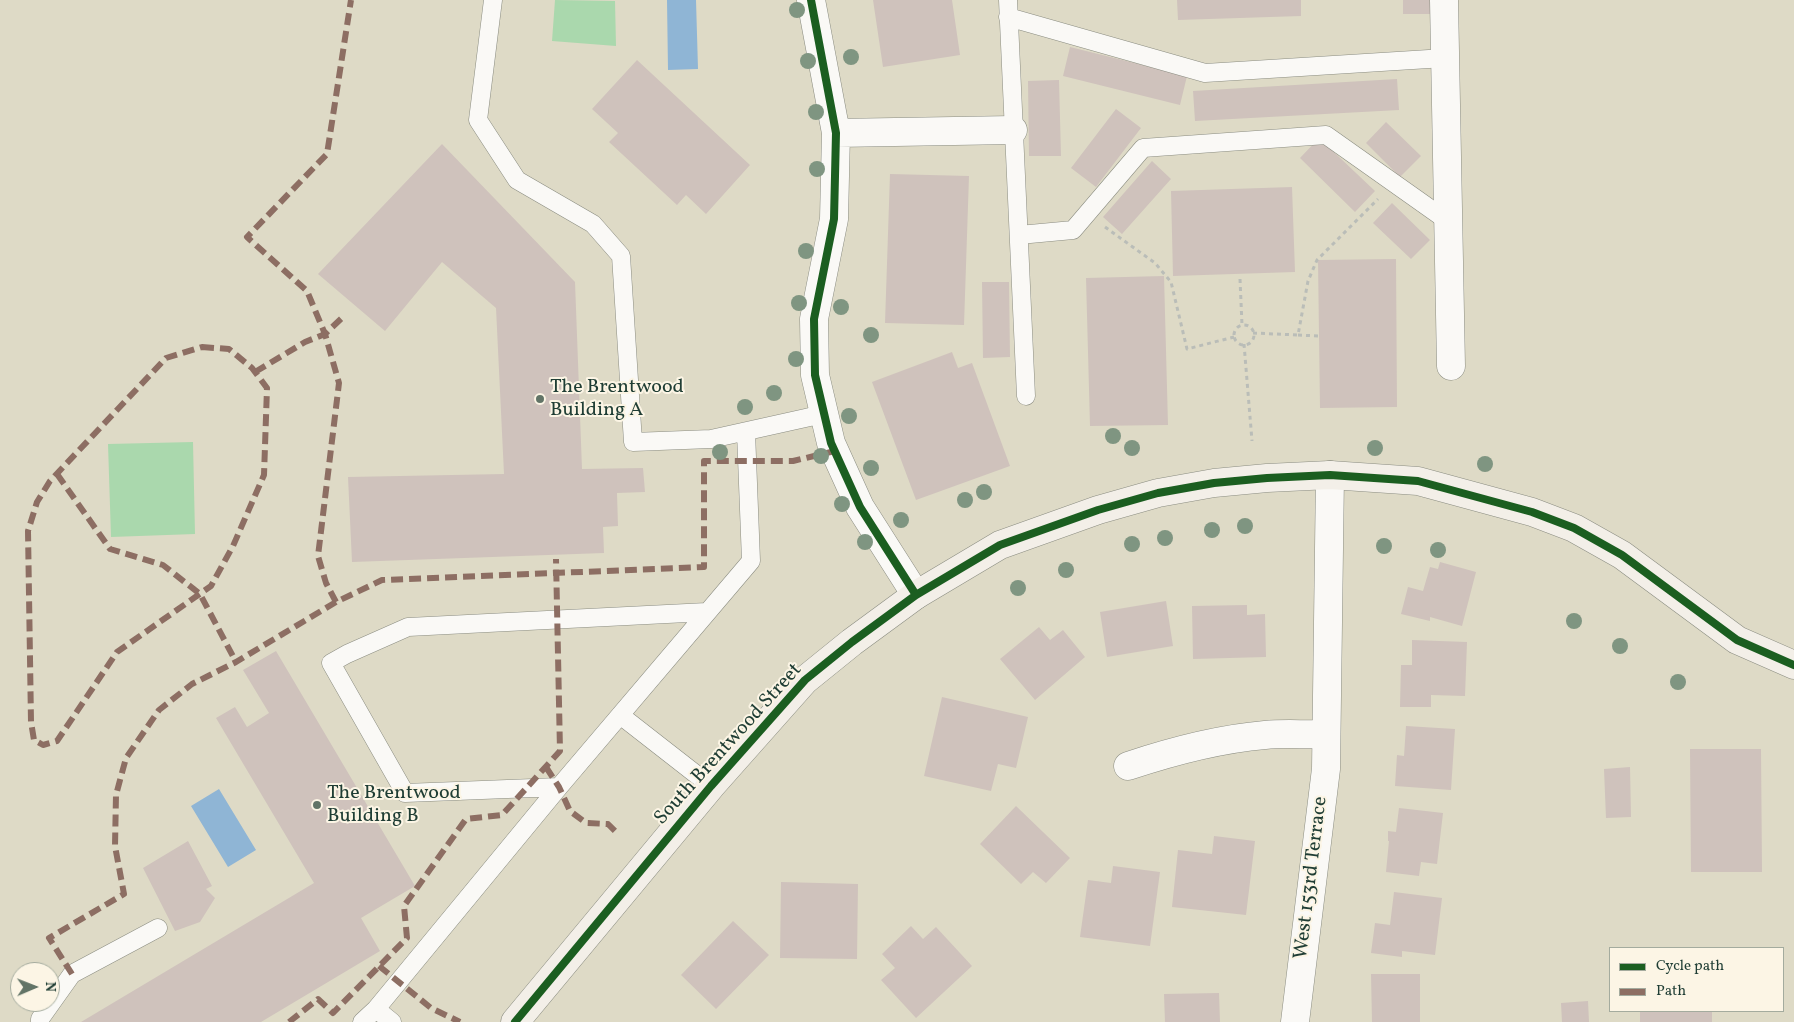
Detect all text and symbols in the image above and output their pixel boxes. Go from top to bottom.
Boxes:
place label: The Brentwood Building A [550,376,684,423]
marker: The Brentwood Building A [534,393,546,405]
street label: South Brentwood Street [650,659,808,831]
place label: The Brentwood Building B [327,782,461,829]
street label: West 153rd Terrace [1290,795,1334,961]
marker: The Brentwood Building B [311,799,323,811]
legend [1609,947,1784,1012]
text: Cycle path [1656,956,1724,977]
north arrow [10,962,60,1012]
text: N [40,981,59,992]
text: Path [1656,981,1686,1002]

